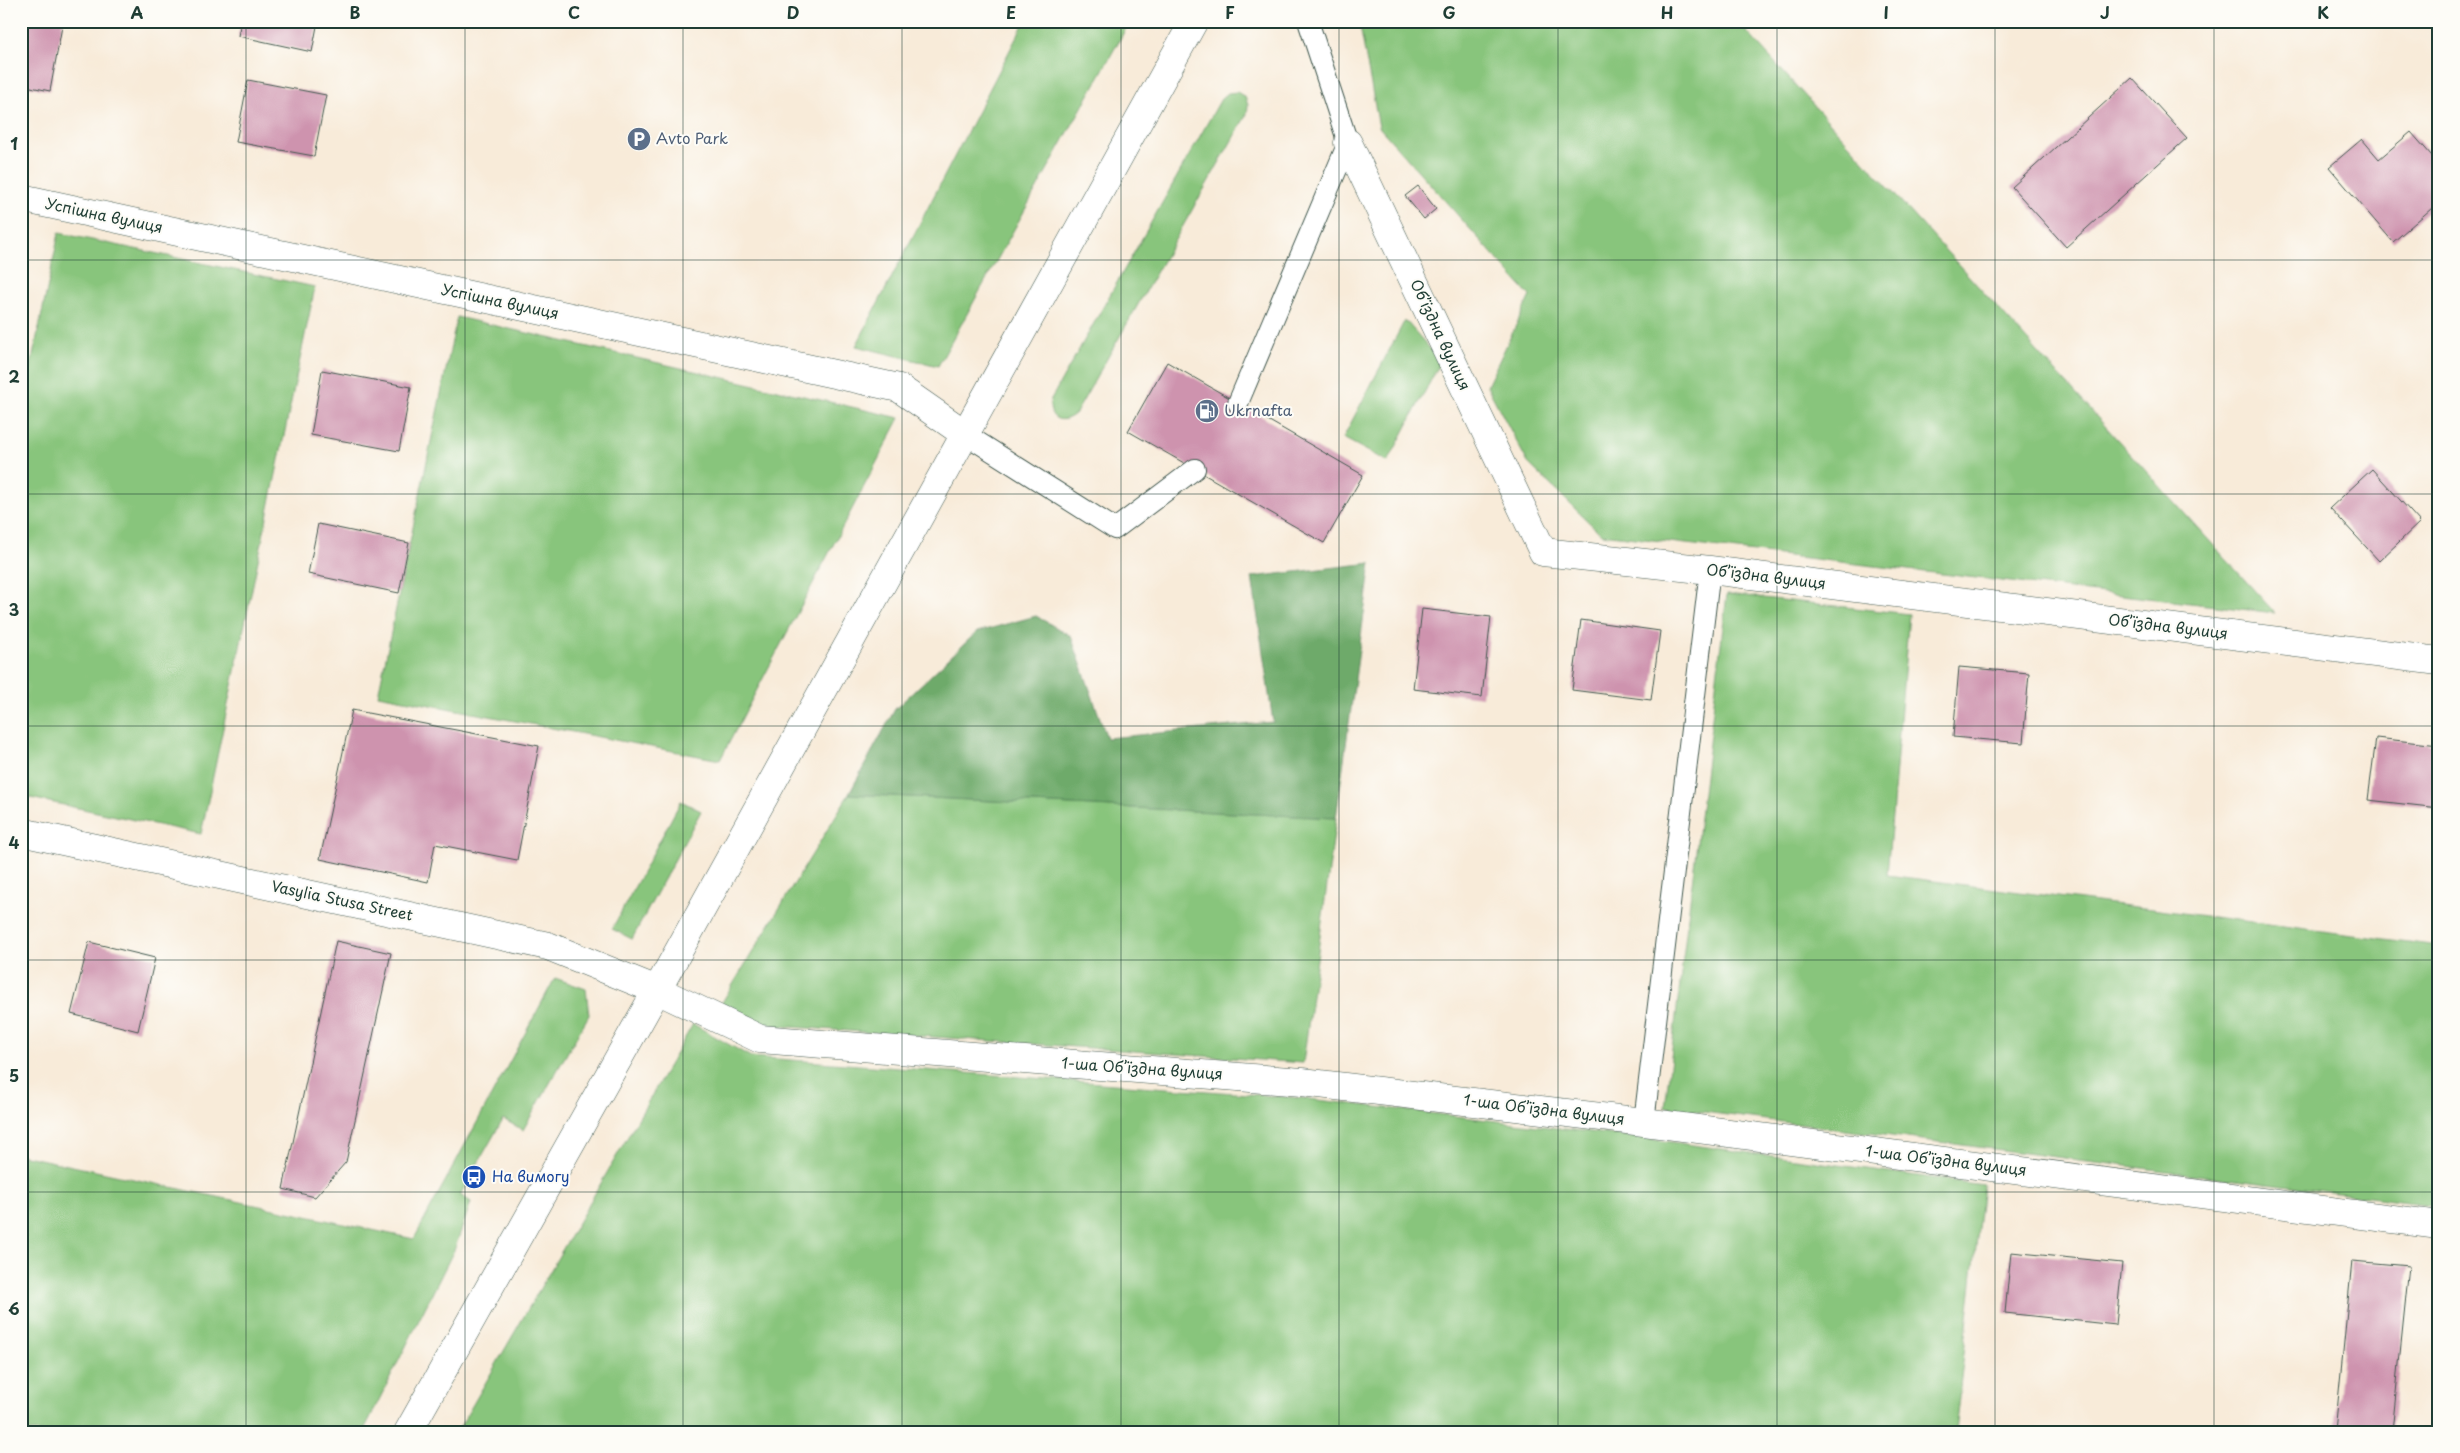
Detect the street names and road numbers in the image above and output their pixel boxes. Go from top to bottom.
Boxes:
street label: Успішна вулиця [43,191,165,238]
street label: Обʼїздна вулиця [1406,275,1477,394]
street label: Успішна вулиця [439,277,561,324]
street label: Обʼїздна вулиця [1705,557,1827,594]
street label: Обʼїздна вулиця [2107,607,2229,644]
street label: Vasylia Stusa Street [269,873,415,926]
street label: 1-ша Обʼїздна вулиця [1061,1050,1224,1085]
street label: 1-ша Обʼїздна вулиця [1462,1087,1626,1130]
street label: 1-ша Обʼїздна вулиця [1864,1138,2028,1181]

